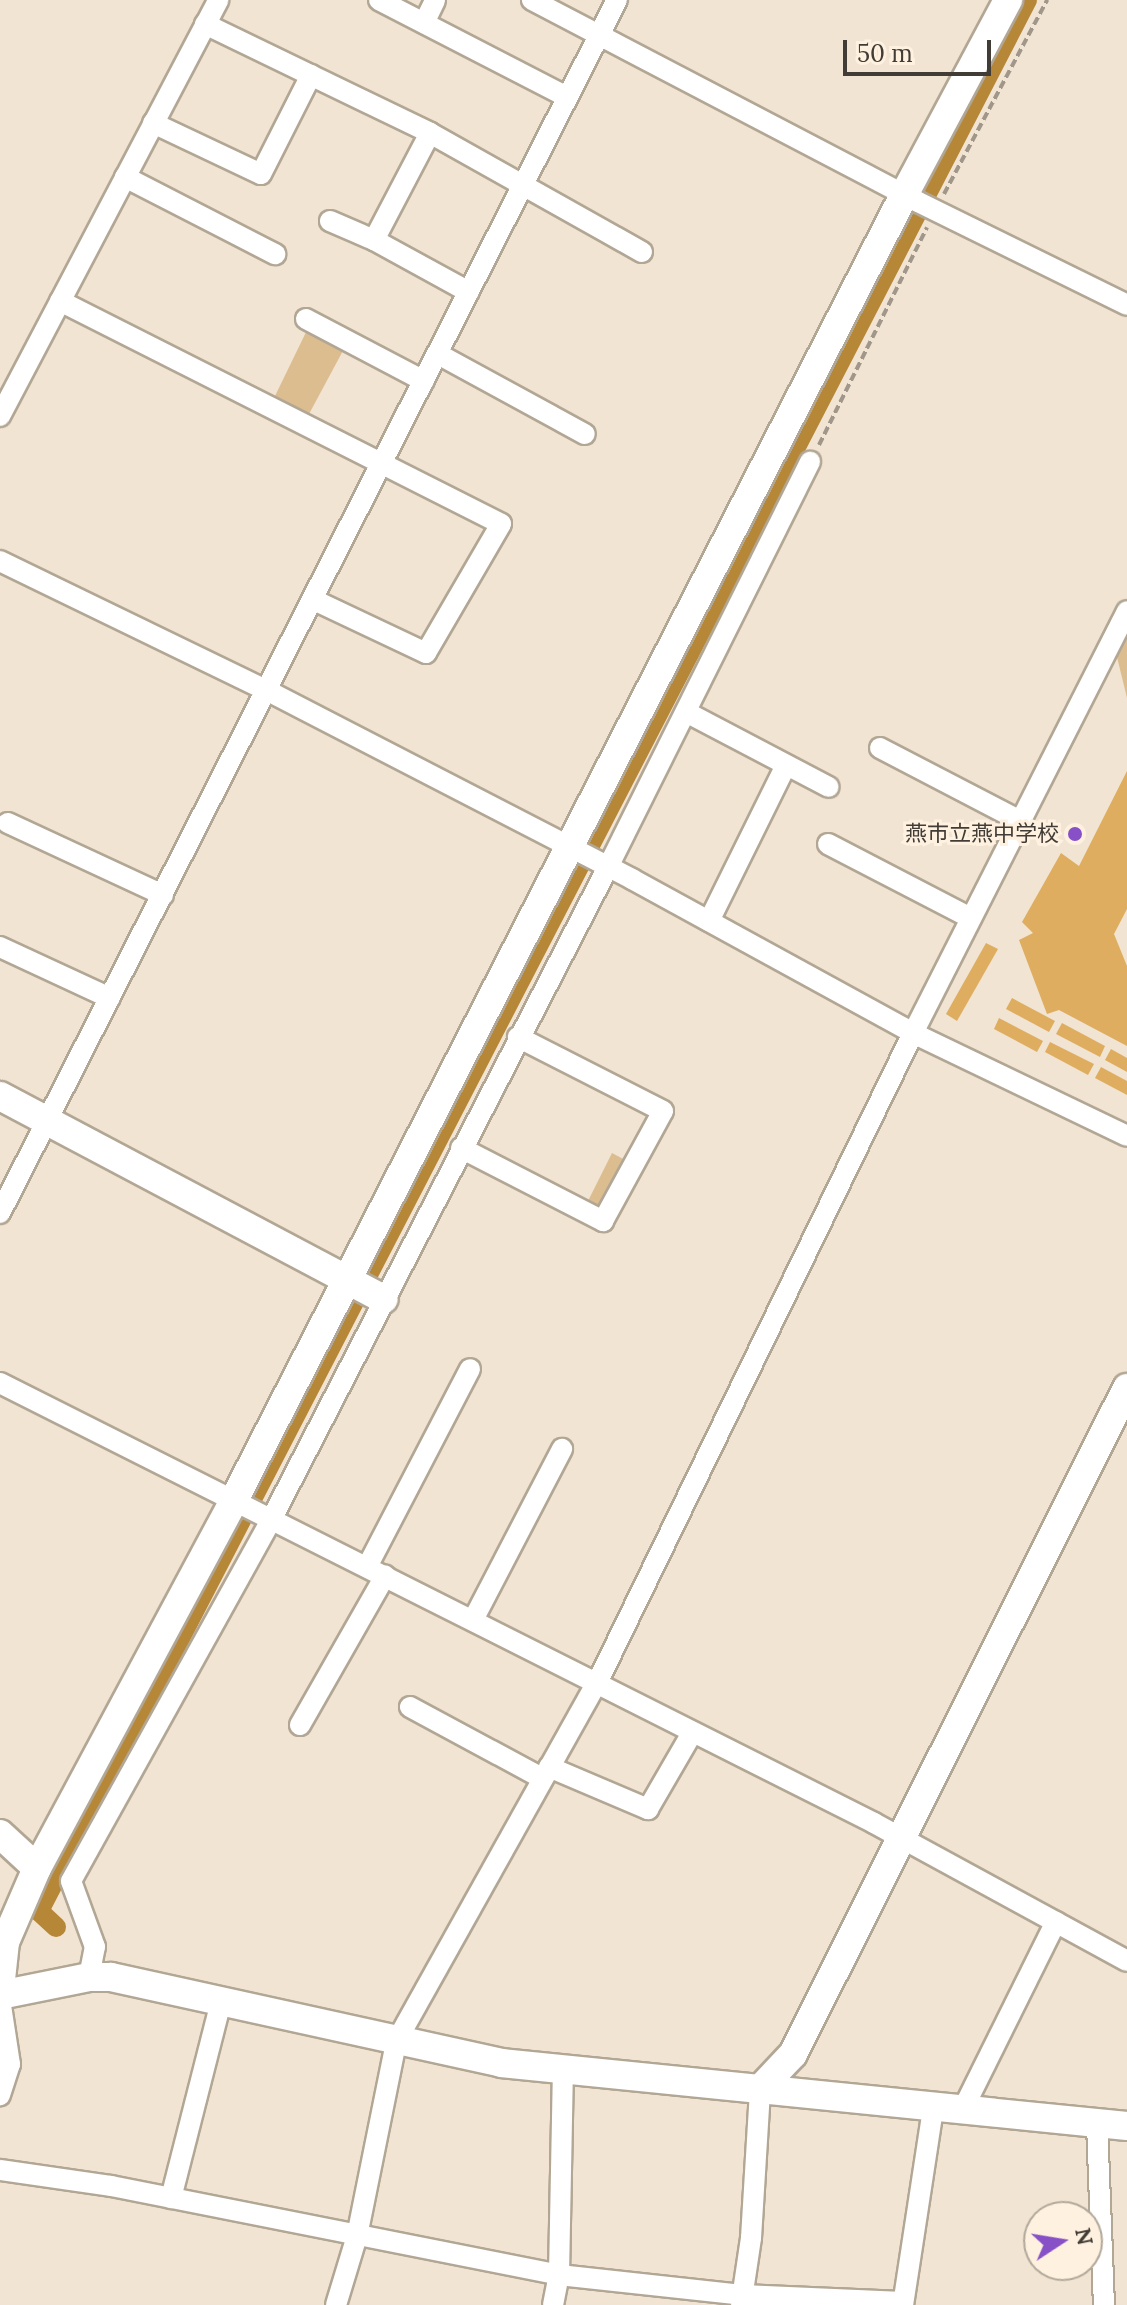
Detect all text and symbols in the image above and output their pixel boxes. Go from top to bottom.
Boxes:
scale bar [847,24,995,74]
text: 50 m [857,38,913,69]
place label: 燕市立燕中学校 [905,821,1059,847]
marker: 燕市立燕中学校 [1066,825,1084,843]
north arrow [1023,2201,1103,2281]
text: N [1069,2225,1100,2248]

